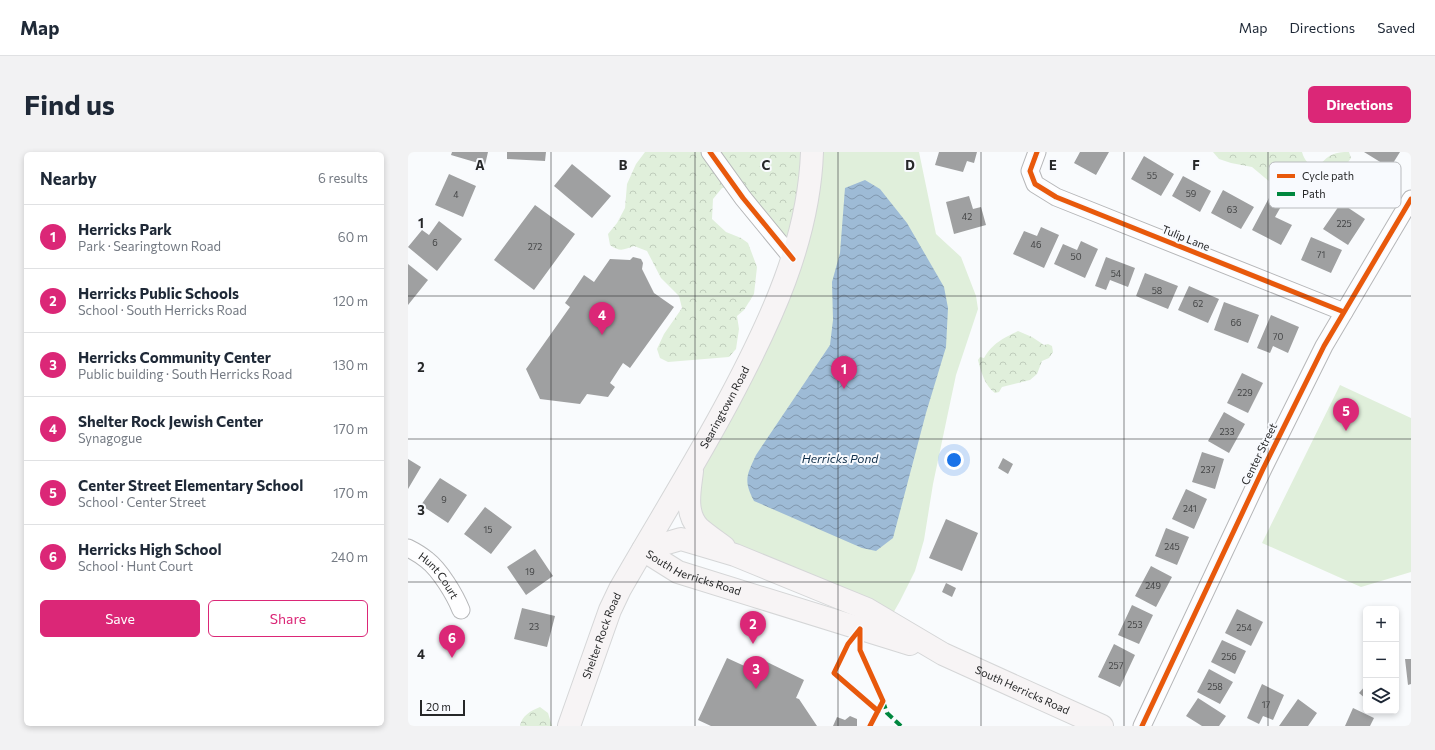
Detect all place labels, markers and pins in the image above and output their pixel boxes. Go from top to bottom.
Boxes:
pin: 4 [589,302,615,335]
pin: 1 [831,356,857,389]
pin: 5 [1333,398,1359,431]
pin: 2 [740,611,766,644]
pin: 6 [439,625,465,658]
pin: 3 [743,656,769,689]

